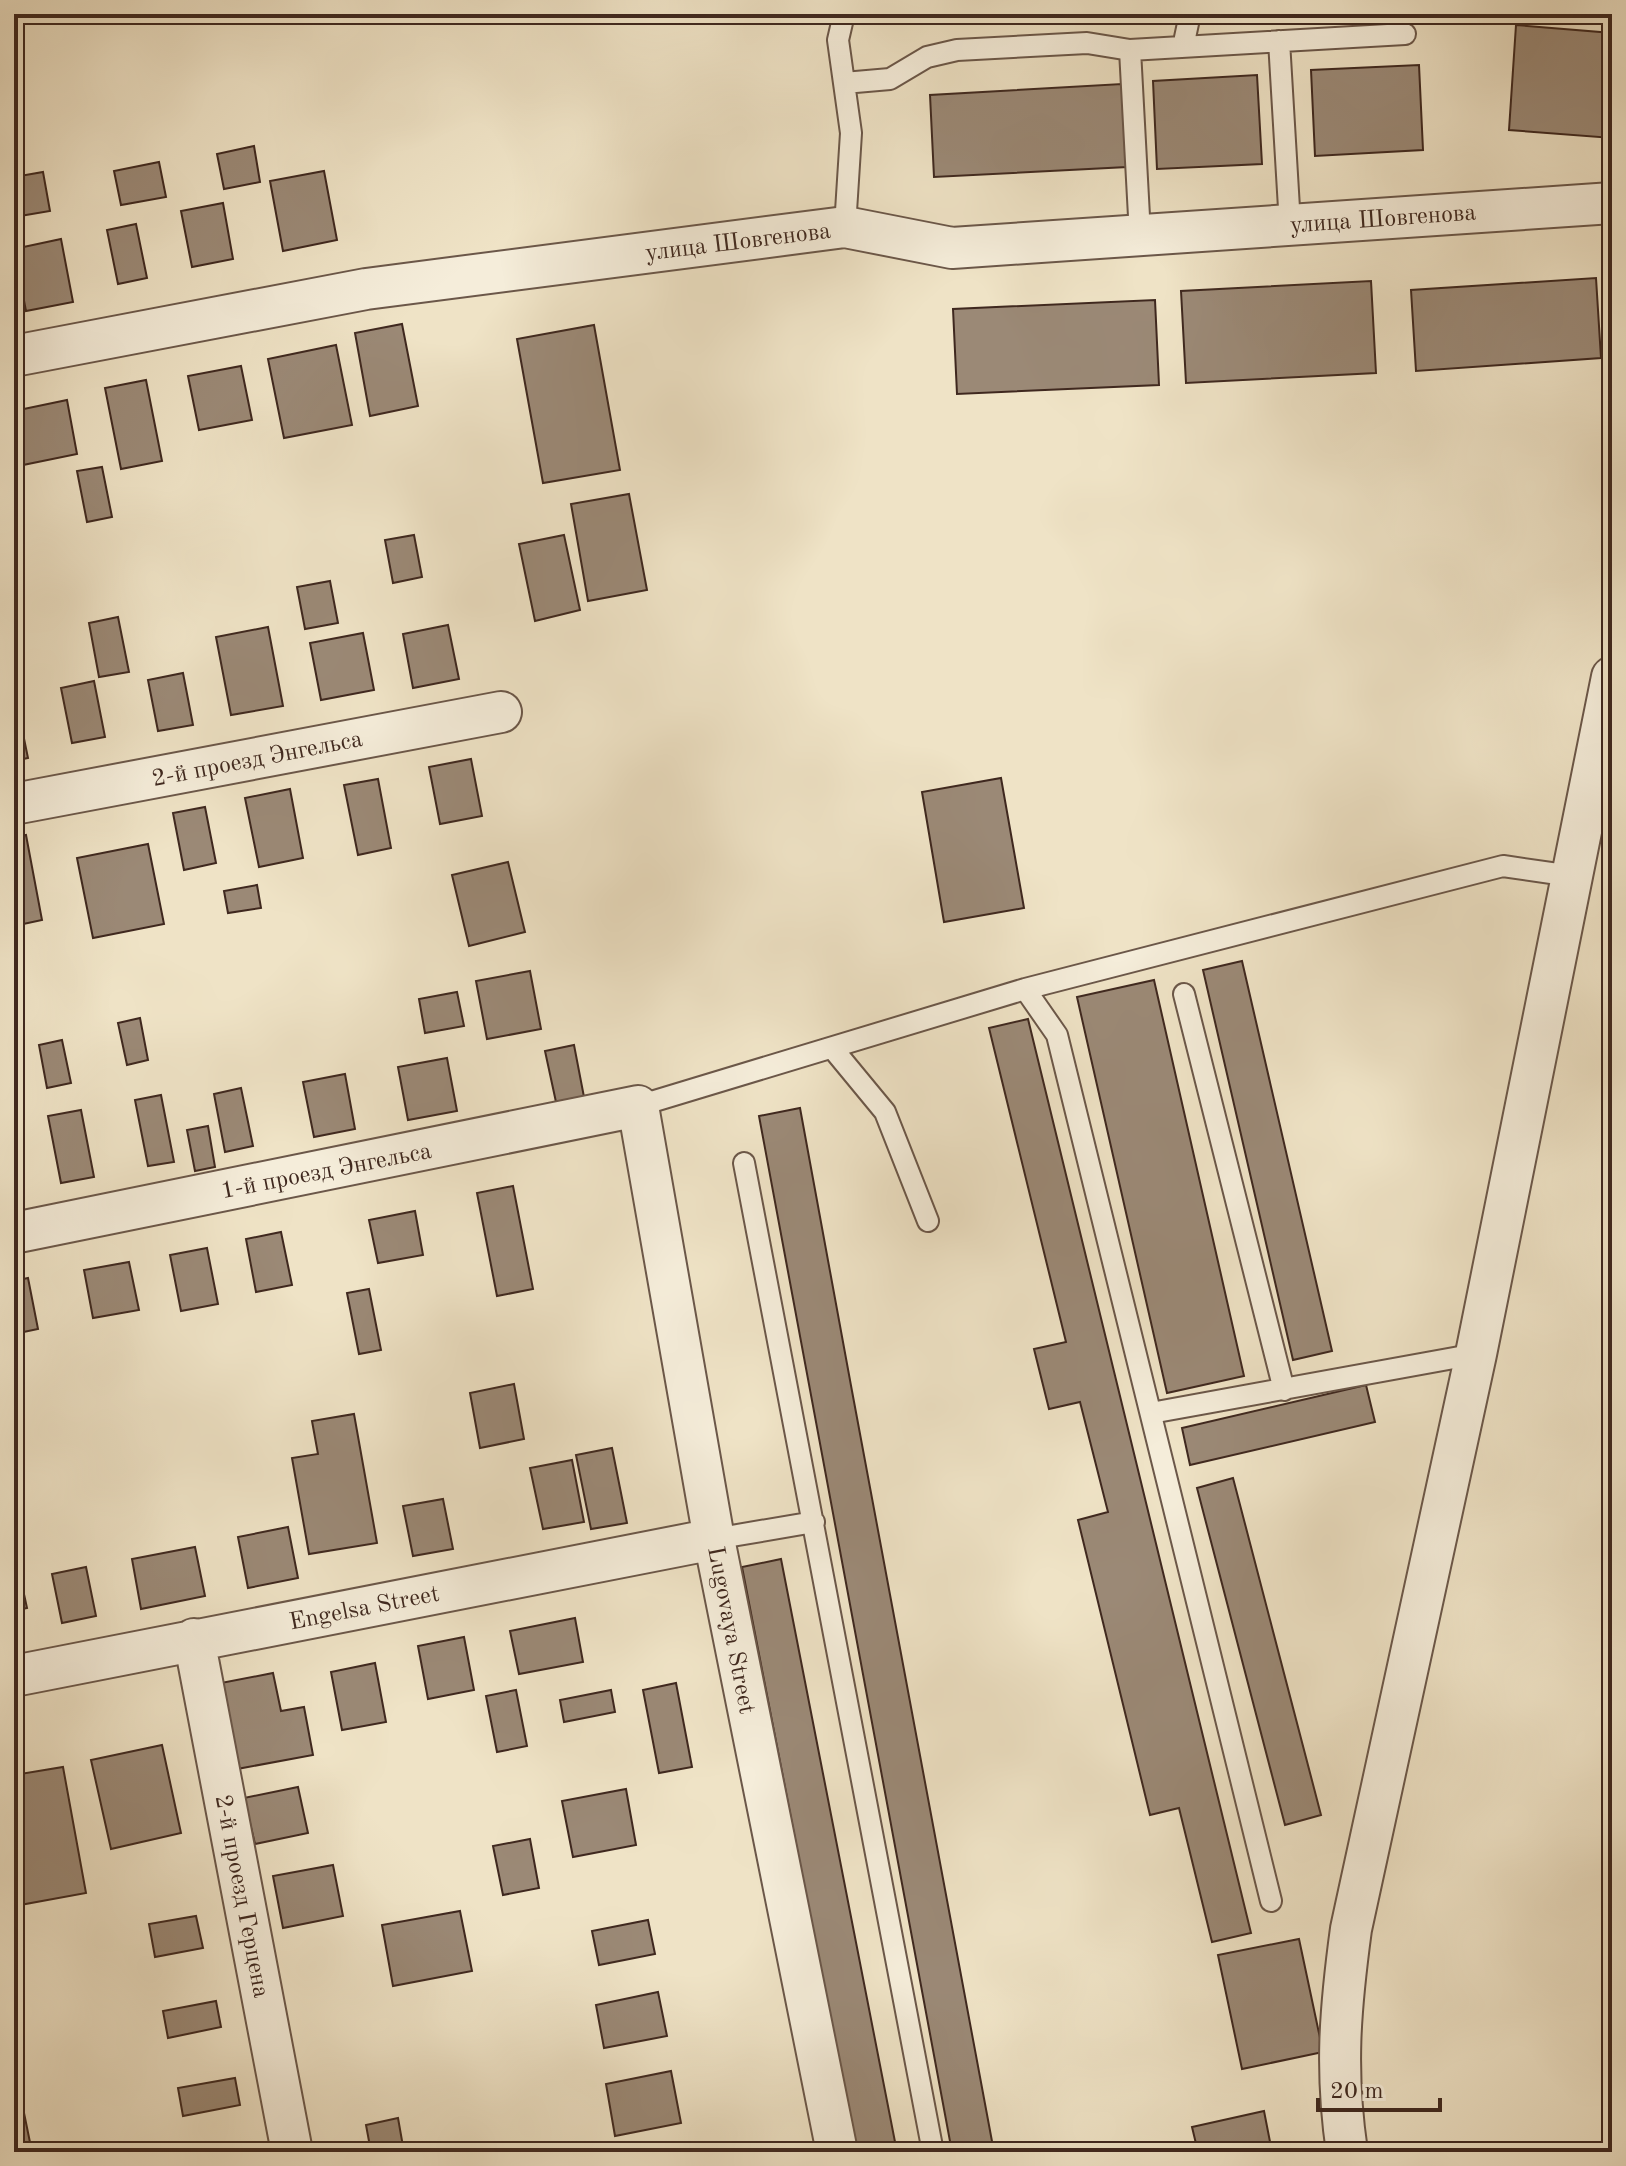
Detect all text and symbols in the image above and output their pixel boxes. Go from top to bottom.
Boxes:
street label: улица Шовгенова [1289,202,1477,238]
street label: улица Шовгенова [644,220,832,266]
street label: 2-й проезд Энгельса [150,728,365,792]
street label: 1-й проезд Энгельса [219,1140,434,1204]
street label: Lugovaya Street [702,1545,758,1716]
street label: Engelsa Street [287,1583,442,1635]
street label: 2-й проезд Герцена [210,1793,273,2000]
scale bar [1318,2062,1440,2112]
text: 20 m [1330,2080,1384,2104]

